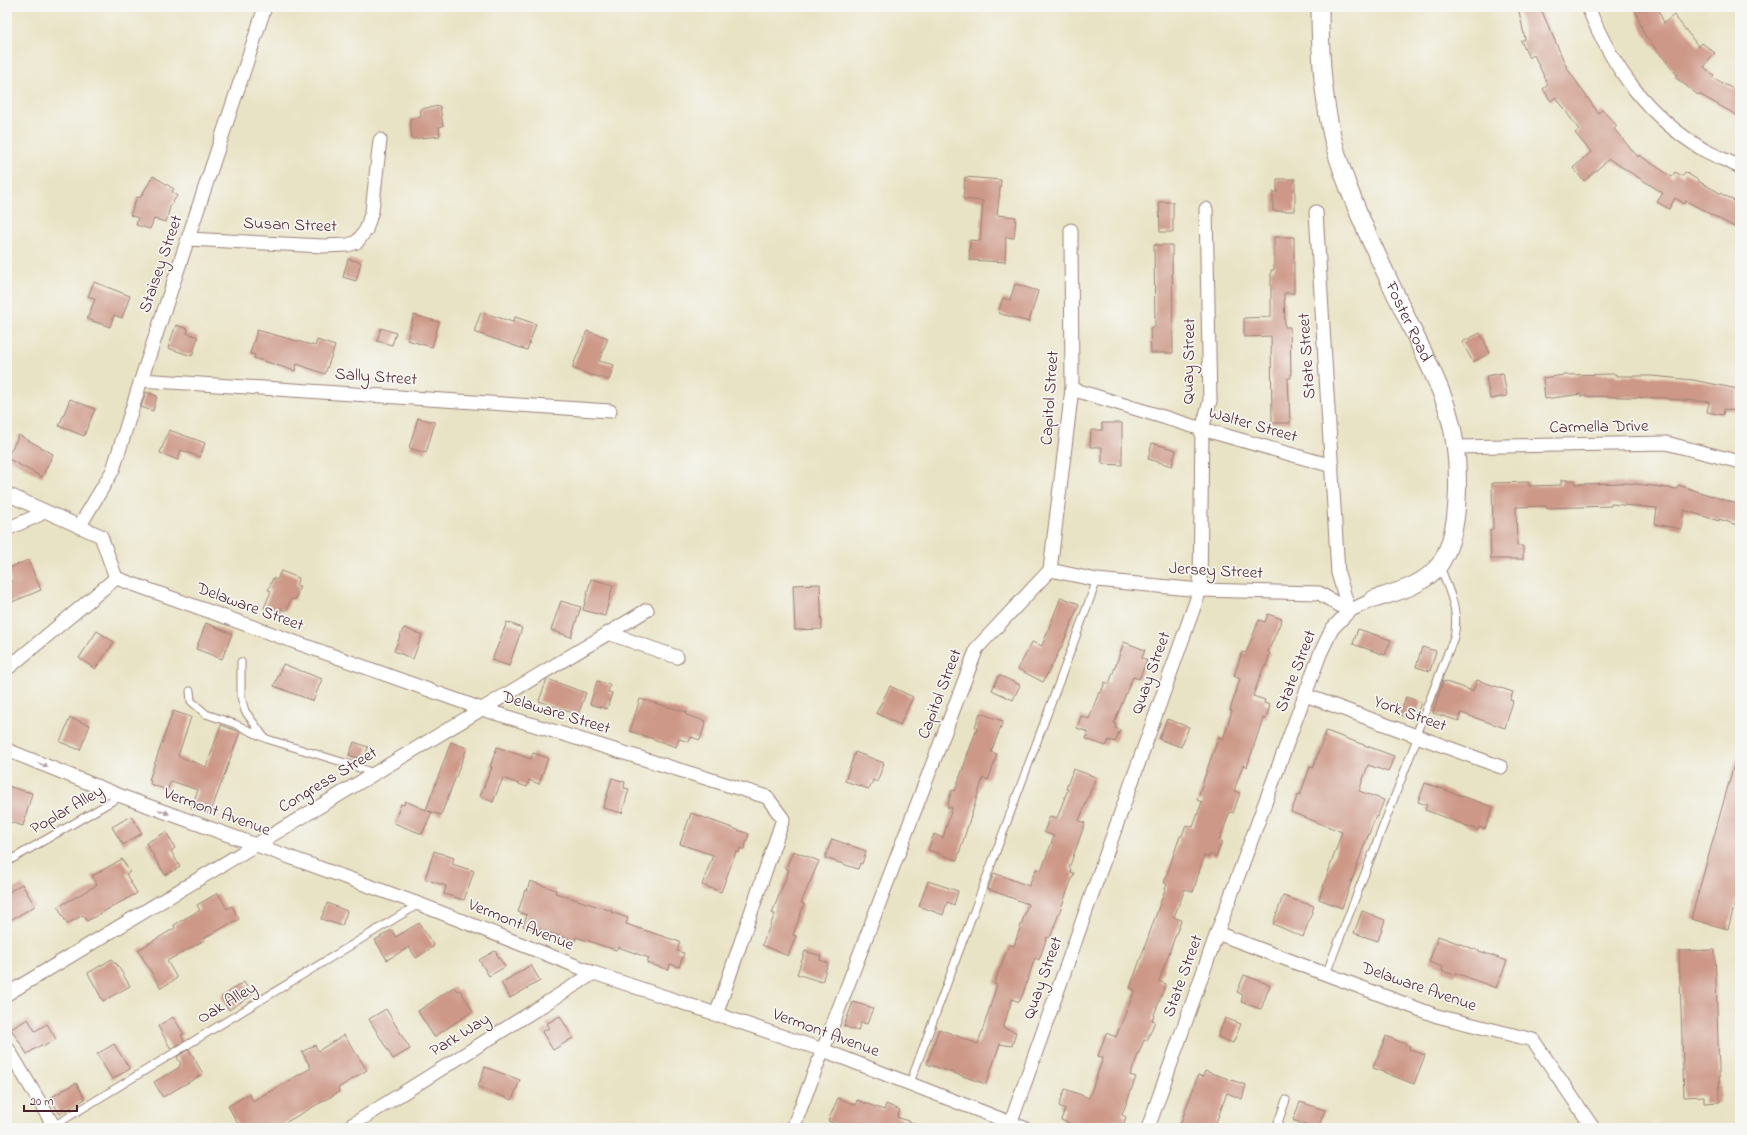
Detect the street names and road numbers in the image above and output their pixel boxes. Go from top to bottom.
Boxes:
street label: Susan Street [243,211,338,239]
street label: Staisey Street [133,212,190,316]
street label: Foster Road [1378,276,1439,367]
street label: State Street [1292,312,1322,400]
street label: Quay Street [1176,317,1203,404]
street label: Capitol Street [1034,350,1066,446]
street label: Sally Street [334,362,418,393]
street label: Walter Street [1206,400,1300,450]
street label: Carmella Drive [1549,414,1649,440]
street label: Jersey Street [1168,556,1264,587]
street label: Delaware Street [192,576,307,638]
street label: State Street [1269,626,1323,716]
street label: Quay Street [1124,628,1179,718]
street label: Capitol Street [911,645,969,743]
street label: Delaware Street [498,684,614,741]
street label: York Street [1370,689,1450,739]
street label: Congress Street [274,740,383,821]
street label: Poplar Alley [26,779,109,842]
street label: Vermont Avenue [159,781,274,843]
street label: Vermont Avenue [463,892,578,958]
street label: State Street [1157,931,1210,1021]
street label: Quay Street [1016,933,1071,1023]
street label: Delaware Avenue [1357,955,1480,1019]
street label: Oak Alley [193,975,262,1031]
street label: Vermont Avenue [768,1002,883,1064]
street label: Park Way [425,1007,495,1064]

